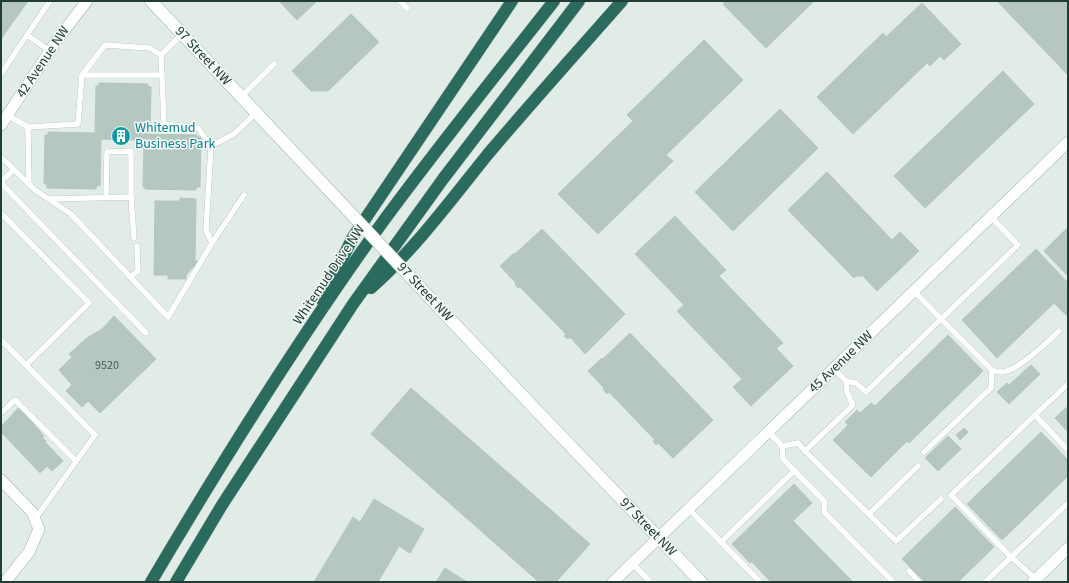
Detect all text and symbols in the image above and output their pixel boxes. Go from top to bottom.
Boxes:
street label: 42 Avenue NW [12,22,74,102]
street label: 97 Street NW [170,22,236,90]
place label: Whitemud Business Park [135,118,216,154]
building icon: Whitemud Business Park [110,125,132,147]
street label: Whitemud Drive NW [288,221,370,329]
street label: 97 Street NW [392,258,458,326]
street label: 45 Avenue NW [804,326,878,398]
house number: 9520 [95,357,119,374]
street label: 97 Street NW [615,493,681,561]

